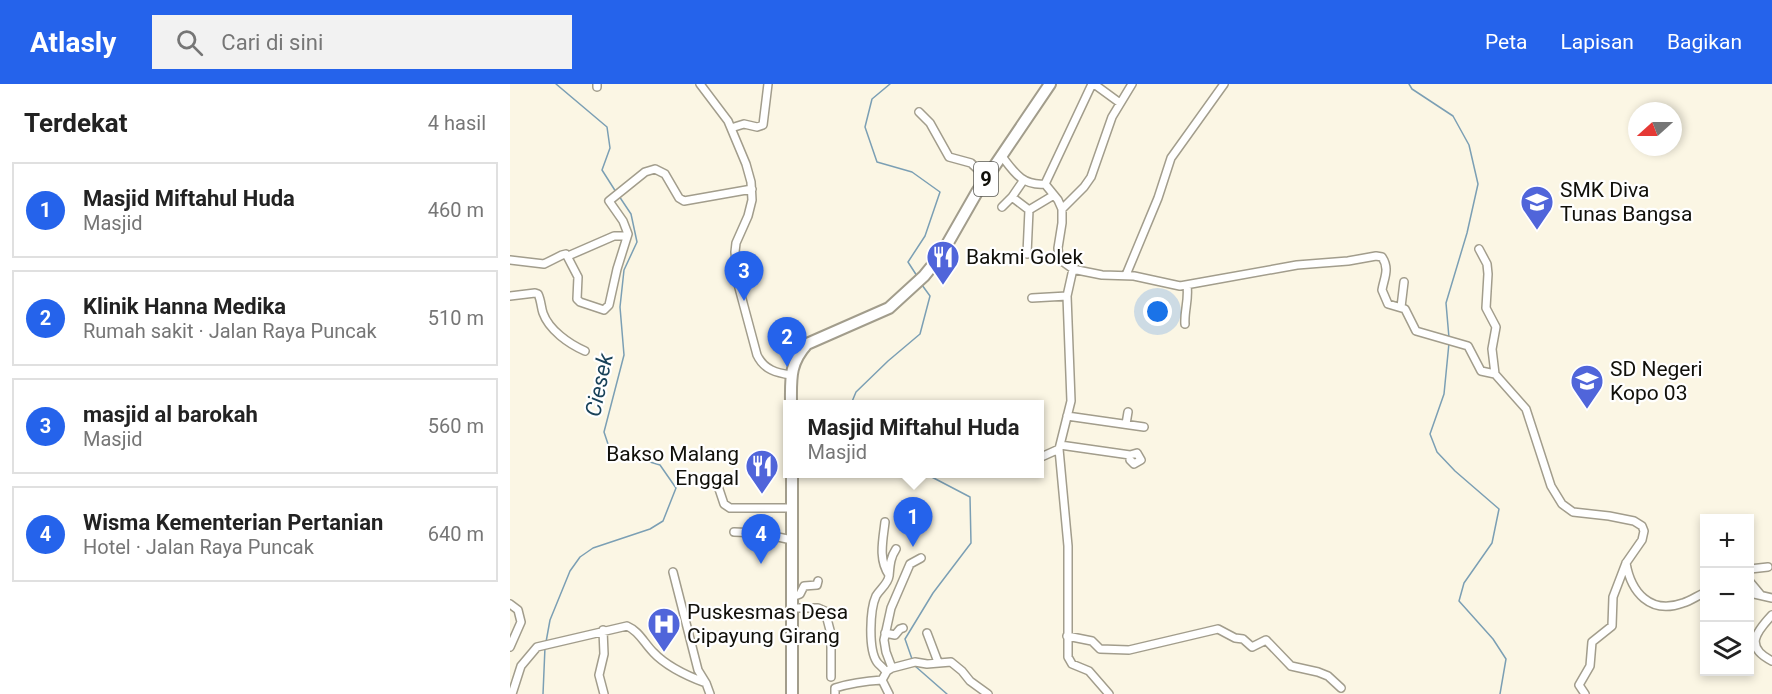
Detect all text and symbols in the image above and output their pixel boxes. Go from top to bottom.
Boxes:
search box [152,15,572,69]
text: Atlasly [30,26,116,59]
icon: search [173,26,206,59]
text: Cari di sini [221,30,323,55]
text: Peta [1485,30,1527,54]
text: Lapisan [1560,30,1634,54]
text: Bagikan [1667,30,1742,54]
north arrow [1628,102,1682,156]
text: Terdekat [24,108,128,138]
text: 4 hasil [428,111,486,135]
road number: 9 [974,162,998,196]
place label: SMK Diva Tunas Bangsa [1560,178,1692,226]
school or university icon: SMK Diva Tunas Bangsa [1519,184,1555,231]
text: Masjid Miftahul Huda [83,186,295,211]
text: 1 [40,198,51,222]
text: 460 m [428,198,484,222]
text: Masjid [83,211,143,235]
restaurant icon: Bakmi Golek [925,239,961,286]
place label: Bakmi Golek [966,245,1083,269]
pin: 3 [724,252,764,301]
text: Klinik Hanna Medika [83,294,286,319]
your location [1143,297,1172,326]
text: 2 [40,306,51,330]
text: 510 m [428,306,484,330]
pin: 2 [768,318,806,367]
text: Rumah sakit · Jalan Raya Puncak [83,319,377,343]
water label: Ciesek [580,350,618,419]
place label: SD Negeri Kopo 03 [1610,357,1703,405]
school or university icon: SD Negeri Kopo 03 [1569,363,1605,410]
popup [783,400,1044,478]
text: masjid al barokah [83,402,258,427]
text: 3 [40,414,51,438]
text: 560 m [428,414,484,438]
text: Masjid Miftahul Huda [808,415,1019,440]
text: Masjid [83,427,143,451]
text: Masjid [808,440,867,464]
place label: Bakso Malang Enggal [606,442,739,490]
restaurant icon: Bakso Malang Enggal [744,448,780,495]
pin: 1 [894,498,932,547]
text: Wisma Kementerian Pertanian [83,510,383,535]
pin: 4 [742,514,780,564]
map controls [1700,514,1754,676]
button: + [1700,514,1754,568]
text: 4 [40,522,51,546]
text: 640 m [428,522,484,546]
text: Hotel · Jalan Raya Puncak [83,535,314,559]
button: − [1700,568,1754,622]
place label: Puskesmas Desa Cipayung Girang [687,600,848,648]
hospital icon: Puskesmas Desa Cipayung Girang [646,606,682,653]
button: layers [1700,622,1754,676]

